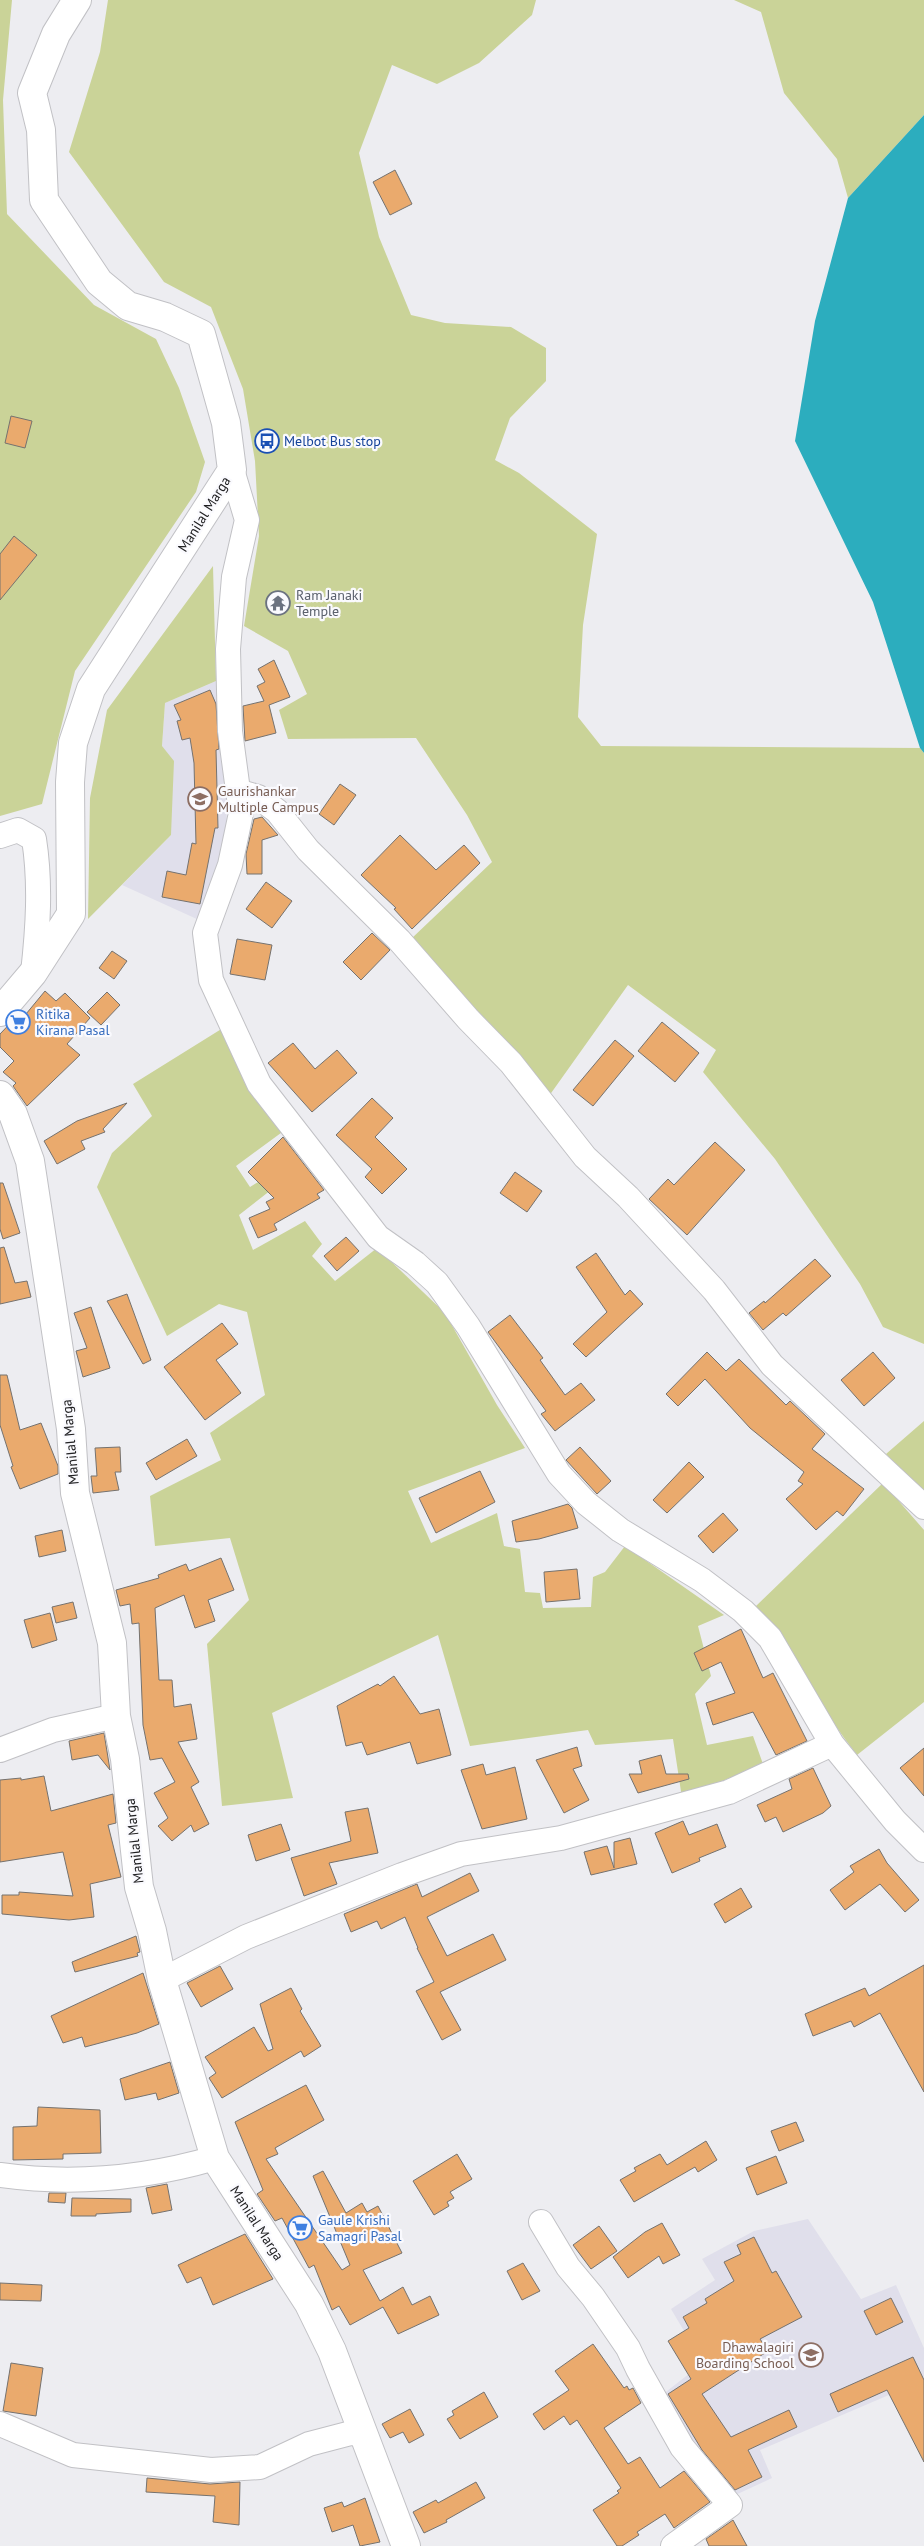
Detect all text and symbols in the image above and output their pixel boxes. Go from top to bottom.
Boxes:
bus stop icon: Melbot Bus stop [254,428,280,454]
place label: Melbot Bus stop [284,432,381,450]
street label: Manilal Marga [174,473,234,555]
place label: Ram Janaki Temple [296,586,362,620]
temple icon: Ram Janaki Temple [265,590,291,616]
place label: Gaurishankar Multiple Campus [218,782,319,816]
school or university icon: Gaurishankar Multiple Campus [187,786,213,812]
place label: Ritika Kirana Pasal [36,1005,110,1039]
supermarket icon: Ritika Kirana Pasal [5,1009,31,1035]
street label: Manilal Marga [57,1399,83,1485]
street label: Manilal Marga [121,1797,147,1884]
street label: Manilal Marga [226,2182,288,2264]
place label: Gaule Krishi Samagri Pasal [318,2211,402,2245]
supermarket icon: Gaule Krishi Samagri Pasal [287,2215,313,2241]
place label: Dhawalagiri Boarding School [696,2338,794,2372]
school or university icon: Dhawalagiri Boarding School [798,2342,824,2368]

